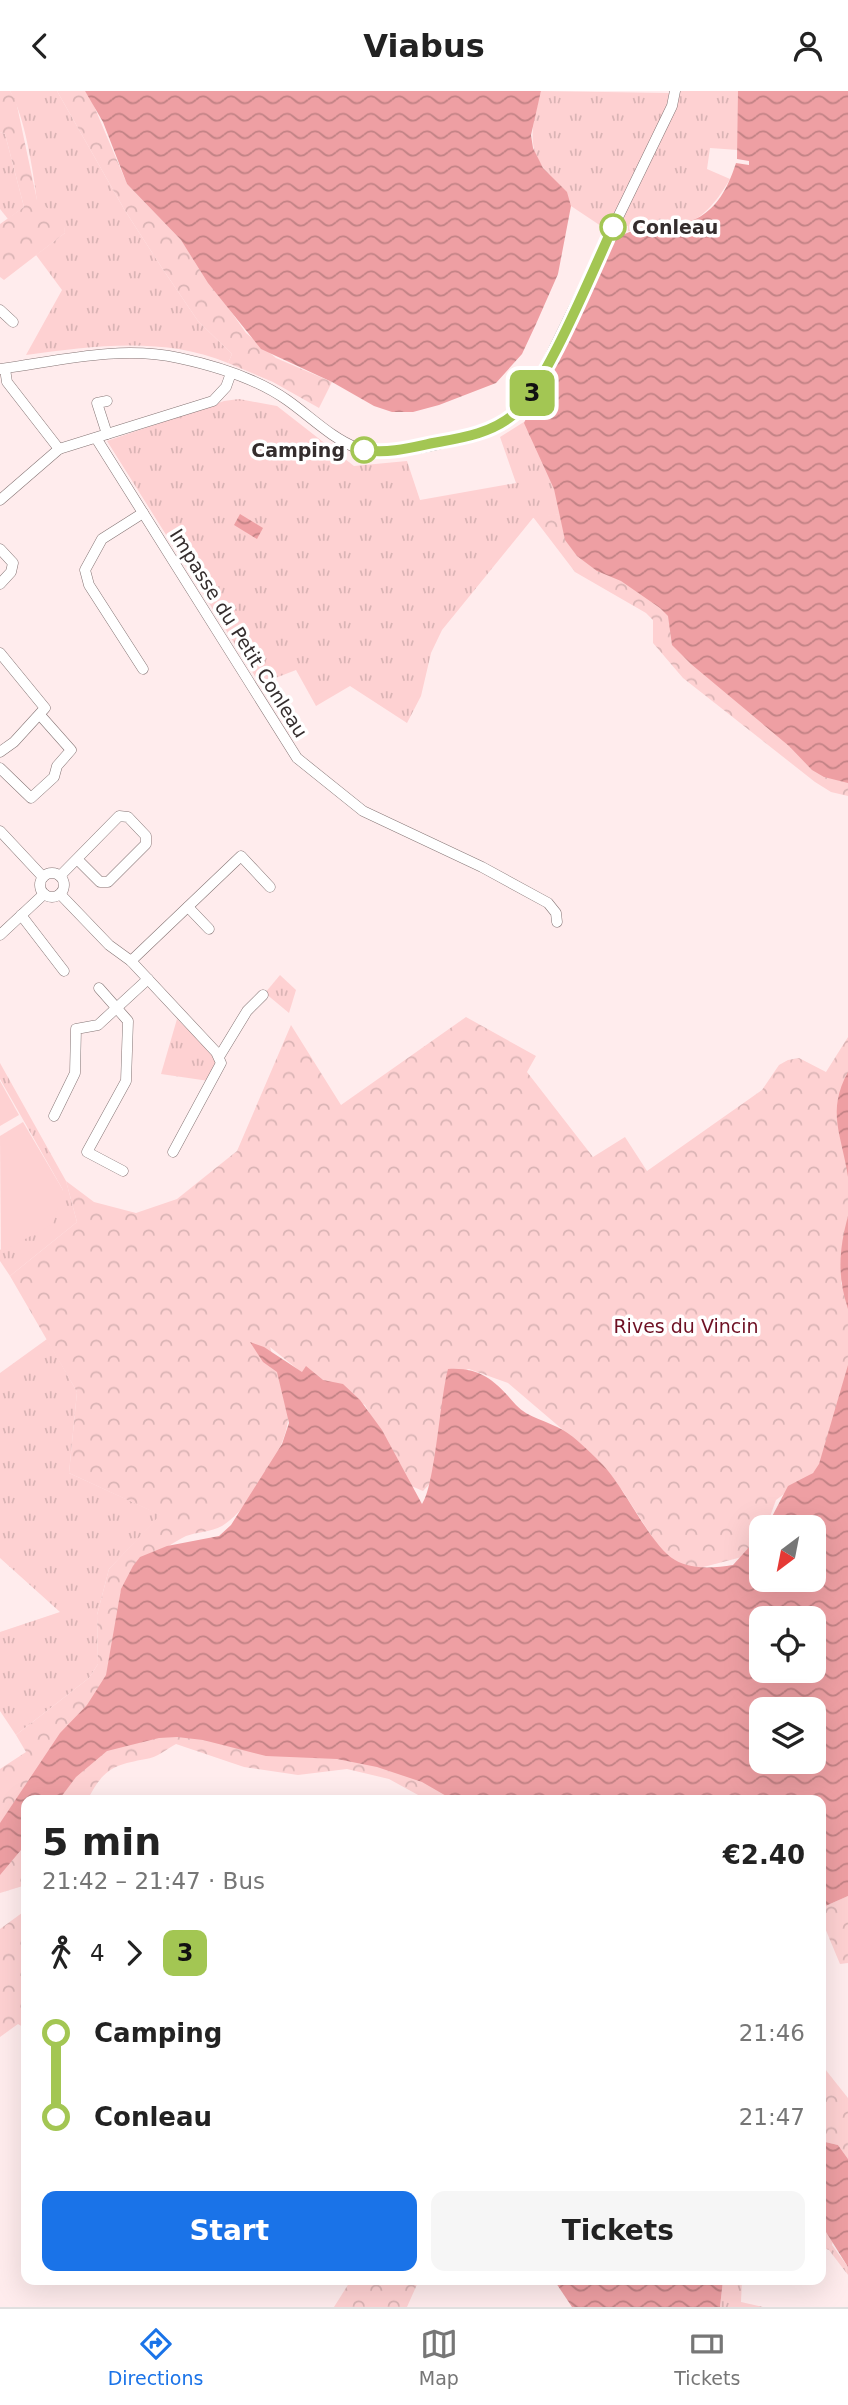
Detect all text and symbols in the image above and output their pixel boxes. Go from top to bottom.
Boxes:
icon: back [21,27,59,65]
text: Viabus [363,27,485,65]
icon: person [789,27,827,65]
marker: Conleau [600,214,626,240]
place label: Conleau [632,216,718,238]
line badge: 3 [509,370,555,416]
text: 3 [524,379,540,407]
marker: Camping [351,437,377,463]
place label: Camping [251,439,345,461]
street label: Impasse du Petit Conleau [166,525,312,741]
park label: Rives du Vincin [613,1315,759,1337]
north arrow [749,1515,826,1593]
map controls [749,1515,826,1774]
button: locate [749,1606,826,1683]
button: layers [749,1697,826,1774]
text: 5 min [42,1820,161,1864]
text: €2.40 [723,1840,805,1870]
text: 21:42 – 21:47 · Bus [42,1868,265,1894]
icon: walk [42,1934,80,1972]
icon: forward [115,1934,153,1972]
text: 3 [177,1939,193,1967]
text: 4 [90,1940,105,1966]
text: Camping [94,2018,222,2048]
text: 21:46 [739,2020,805,2046]
text: Conleau [94,2102,212,2132]
text: 21:47 [739,2104,805,2130]
button: Start [42,2191,417,2271]
button: Tickets [431,2191,805,2271]
tab: Directions [108,2325,203,2389]
tab: Map [419,2325,459,2389]
tab: Tickets [674,2325,740,2389]

